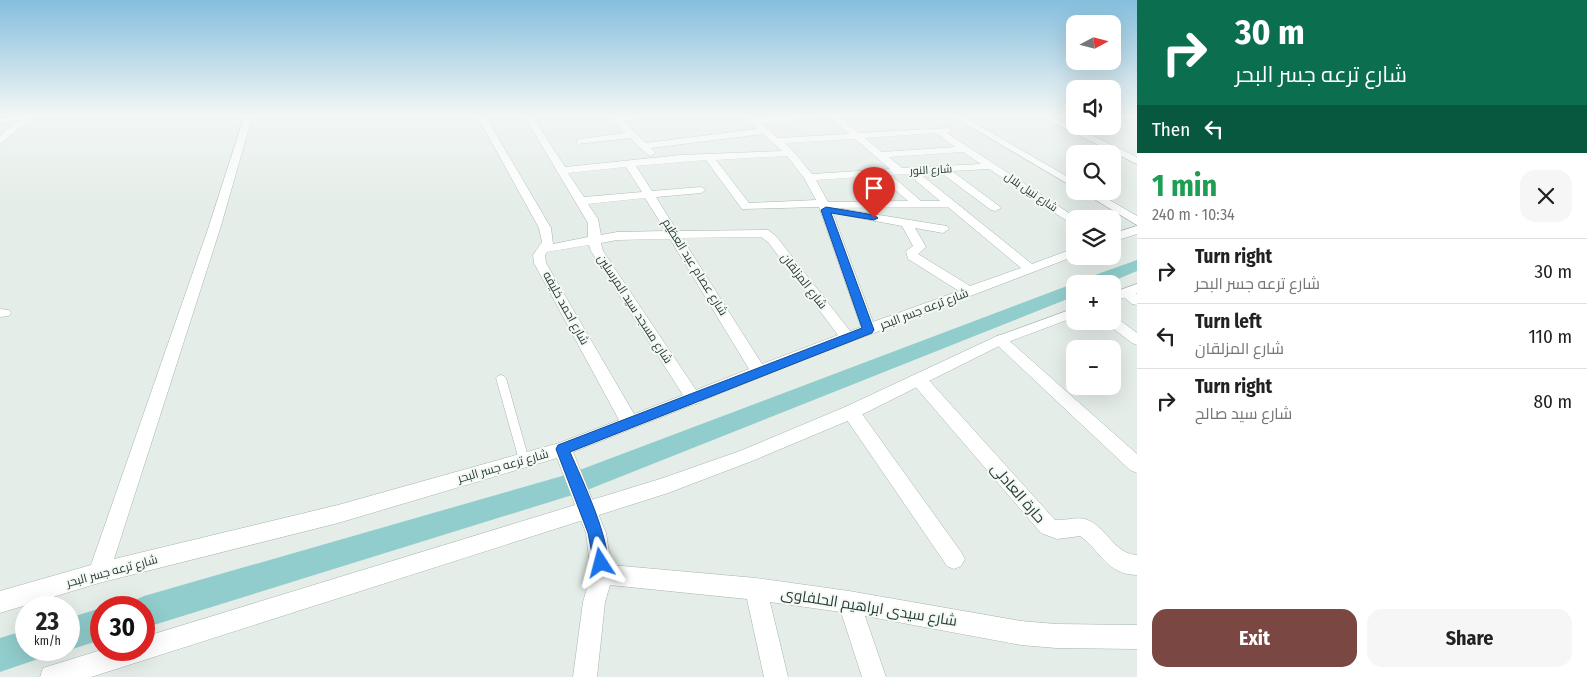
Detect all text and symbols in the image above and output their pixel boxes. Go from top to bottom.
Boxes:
text: 30 m [1235,11,1305,53]
north arrow [1066,15,1121,70]
map controls [1066,15,1121,395]
icon: right [1152,20,1217,85]
text: شارع ترعه جسر البحر [1235,61,1407,88]
button: sound [1066,80,1121,135]
icon: left [1200,115,1228,143]
text: Then [1152,118,1190,141]
button: search [1066,145,1121,200]
street label: شارع النور [909,162,953,179]
pin [853,167,895,218]
text: 1 min [1152,168,1217,204]
street label: شارع نبيل بلال [1001,169,1060,215]
button: close [1520,170,1572,222]
icon: arrive [860,174,888,202]
text: 240 m · 10:34 [1152,205,1235,224]
button: layers [1066,210,1121,265]
street label: شارع عصام عبد العظيم [659,216,731,319]
text: Turn right [1195,245,1272,268]
street label: شارع المزلقان [777,250,830,312]
street label: شارع مسجد سيد المرسلين [594,252,675,367]
icon: right [1152,257,1180,285]
text: 30 m [1534,260,1572,283]
street label: شارع احمد خليفه [539,269,592,348]
text: شارع ترعه جسر البحر [1195,274,1320,293]
button: + [1066,275,1121,330]
street label: شارع ترعه جسر البحر [877,286,971,334]
text: Turn left [1195,310,1262,333]
icon: left [1152,322,1180,350]
text: 110 m [1528,325,1572,348]
text: شارع المزلقان [1195,339,1284,358]
button: − [1066,340,1121,395]
text: Turn right [1195,375,1272,398]
icon: right [1152,387,1180,415]
text: 80 m [1534,390,1572,413]
text: شارع سيد صالح [1195,404,1292,423]
street label: شارع ترعه جسر البحر [455,446,550,487]
street label: حارة العادلى [986,459,1049,527]
position arrow [574,536,626,588]
street label: شارع ترعه جسر البحر [64,552,159,591]
street label: شارع سيدى ابراهيم الحلفاوى [779,584,958,632]
speed limit sign: 30 [90,596,155,661]
text: 23 [36,607,59,637]
button: Exit [1152,609,1357,667]
button: Share [1367,609,1572,667]
text: km/h [34,634,61,648]

